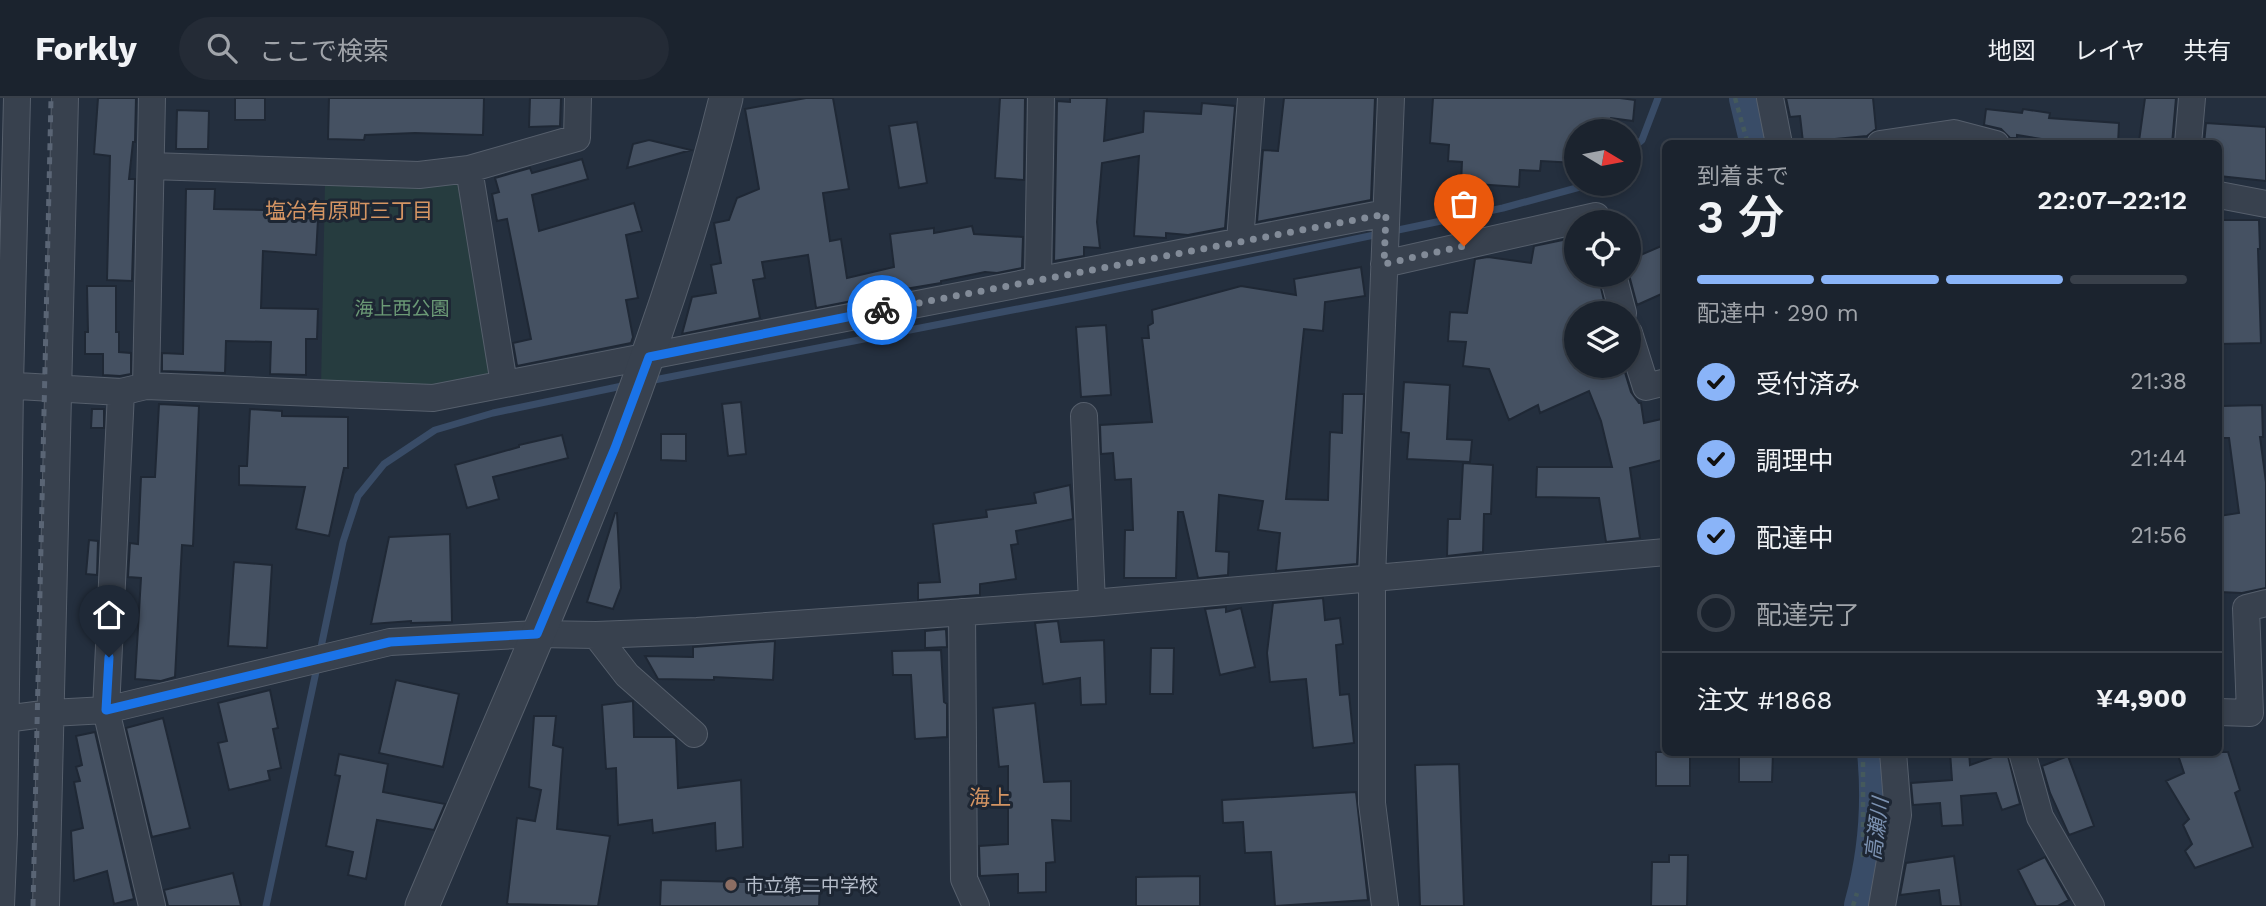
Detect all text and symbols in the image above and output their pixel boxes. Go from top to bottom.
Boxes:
search box [179,17,669,80]
text: Forkly [35,29,137,68]
icon: search [203,29,241,67]
text: ここで検索 [259,36,389,66]
text: 地図 [1988,37,2036,65]
text: レイヤ [2074,37,2145,65]
text: 共有 [2183,37,2231,65]
north arrow [1564,119,1642,196]
map controls [1564,119,1641,378]
text: 到着まで [1697,163,1789,190]
pin [1434,174,1494,246]
icon: bag [1445,185,1483,223]
text: 22:07–22:12 [2037,185,2187,215]
text: 3 分 [1697,190,1784,244]
district label: 塩冶有原町三丁目 [265,198,433,223]
button: locate [1564,210,1641,287]
courier [847,275,917,345]
icon: bike [863,291,901,329]
park label: 海上西公園 [354,297,450,320]
text: 配達中 · 290 m [1697,300,1859,327]
button: layers [1564,301,1641,378]
icon: check [1697,363,1735,401]
text: 21:38 [2130,368,2187,395]
text: 受付済み [1756,369,1860,399]
icon: check [1697,440,1735,478]
text: 21:44 [2130,445,2187,472]
text: 調理中 [1756,446,1834,476]
icon: check [1697,517,1735,555]
text: 21:56 [2130,522,2187,549]
text: 配達中 [1756,523,1834,553]
pin [79,585,139,657]
icon: home [90,596,128,634]
text: 配達完了 [1756,600,1860,630]
text: ¥4,900 [2096,683,2187,713]
text: 注文 #1868 [1697,685,1832,715]
district label: 海上 [969,785,1011,810]
water label: 高瀬川 [1860,794,1893,862]
place label: 市立第二中学校 [745,874,878,897]
marker: 市立第二中学校 [723,877,739,893]

